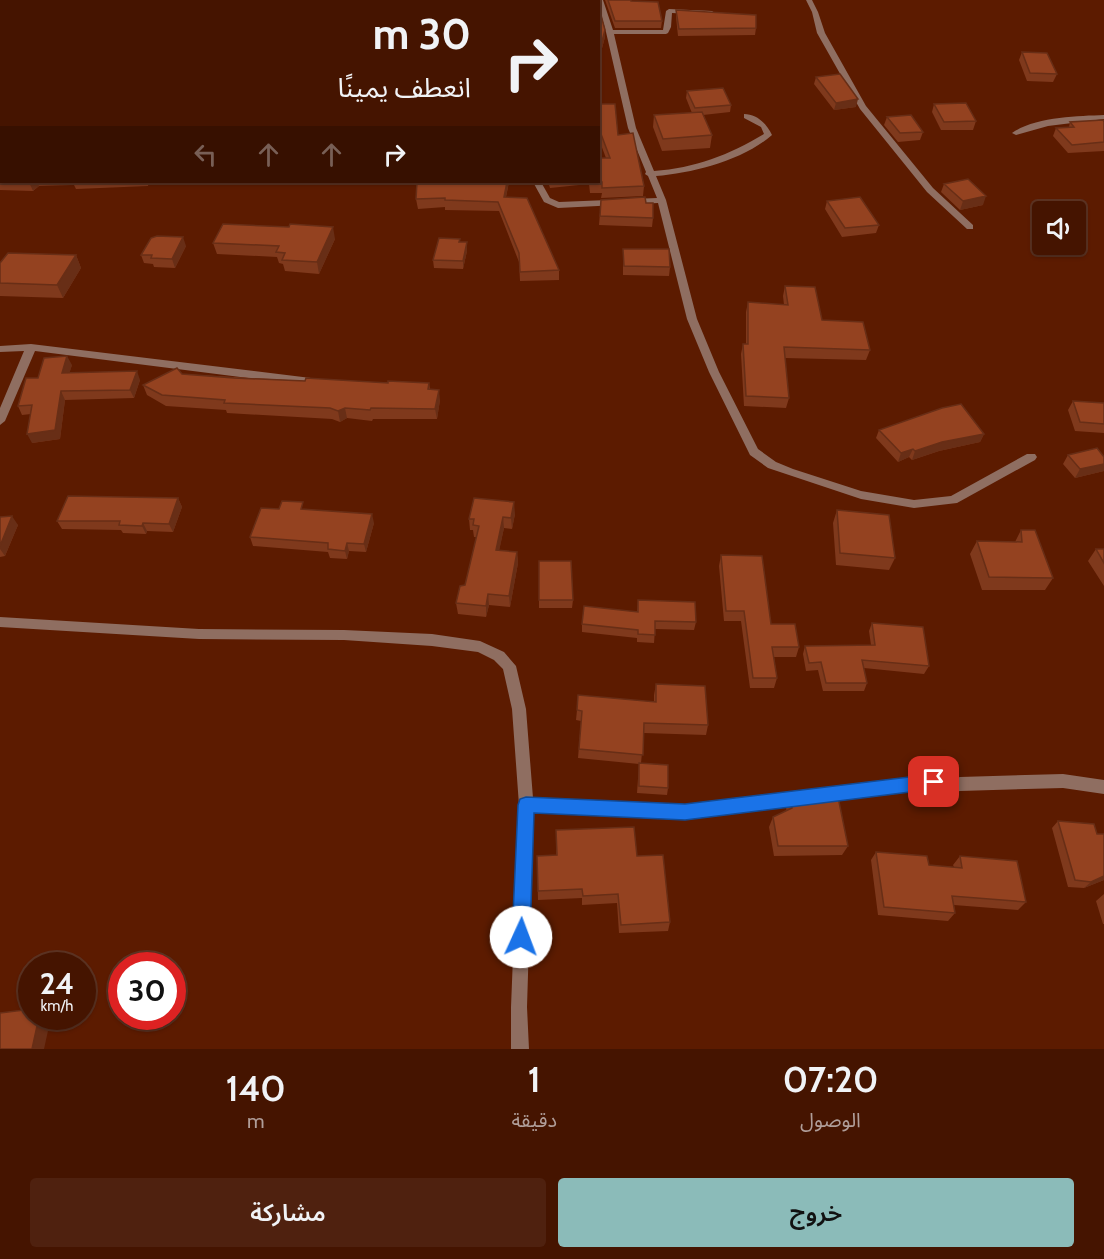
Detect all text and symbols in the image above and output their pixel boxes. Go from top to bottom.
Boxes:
text: 30 m [373,8,471,60]
icon: right [492,24,570,102]
text: انعطف يمينًا [337,71,471,104]
icon: left [189,138,222,171]
icon: ahead [252,138,285,171]
icon: ahead [315,138,348,171]
icon: right [378,138,411,171]
map controls [1032,201,1086,255]
button: sound [1032,201,1086,255]
pin [908,756,959,807]
icon: arrive [917,765,950,798]
position arrow [489,905,553,969]
speed limit sign: 30 [108,952,186,1030]
text: 24 [40,965,74,1002]
text: km/h [41,997,73,1015]
text: 1 [528,1057,541,1101]
text: 07:20 [783,1057,878,1101]
text: 140 [226,1066,286,1110]
text: دقيقة [511,1108,557,1132]
text: الوصول [800,1108,861,1132]
text: m [247,1109,264,1133]
button: مشاركة [30,1178,546,1247]
button: خروج [558,1178,1074,1247]

